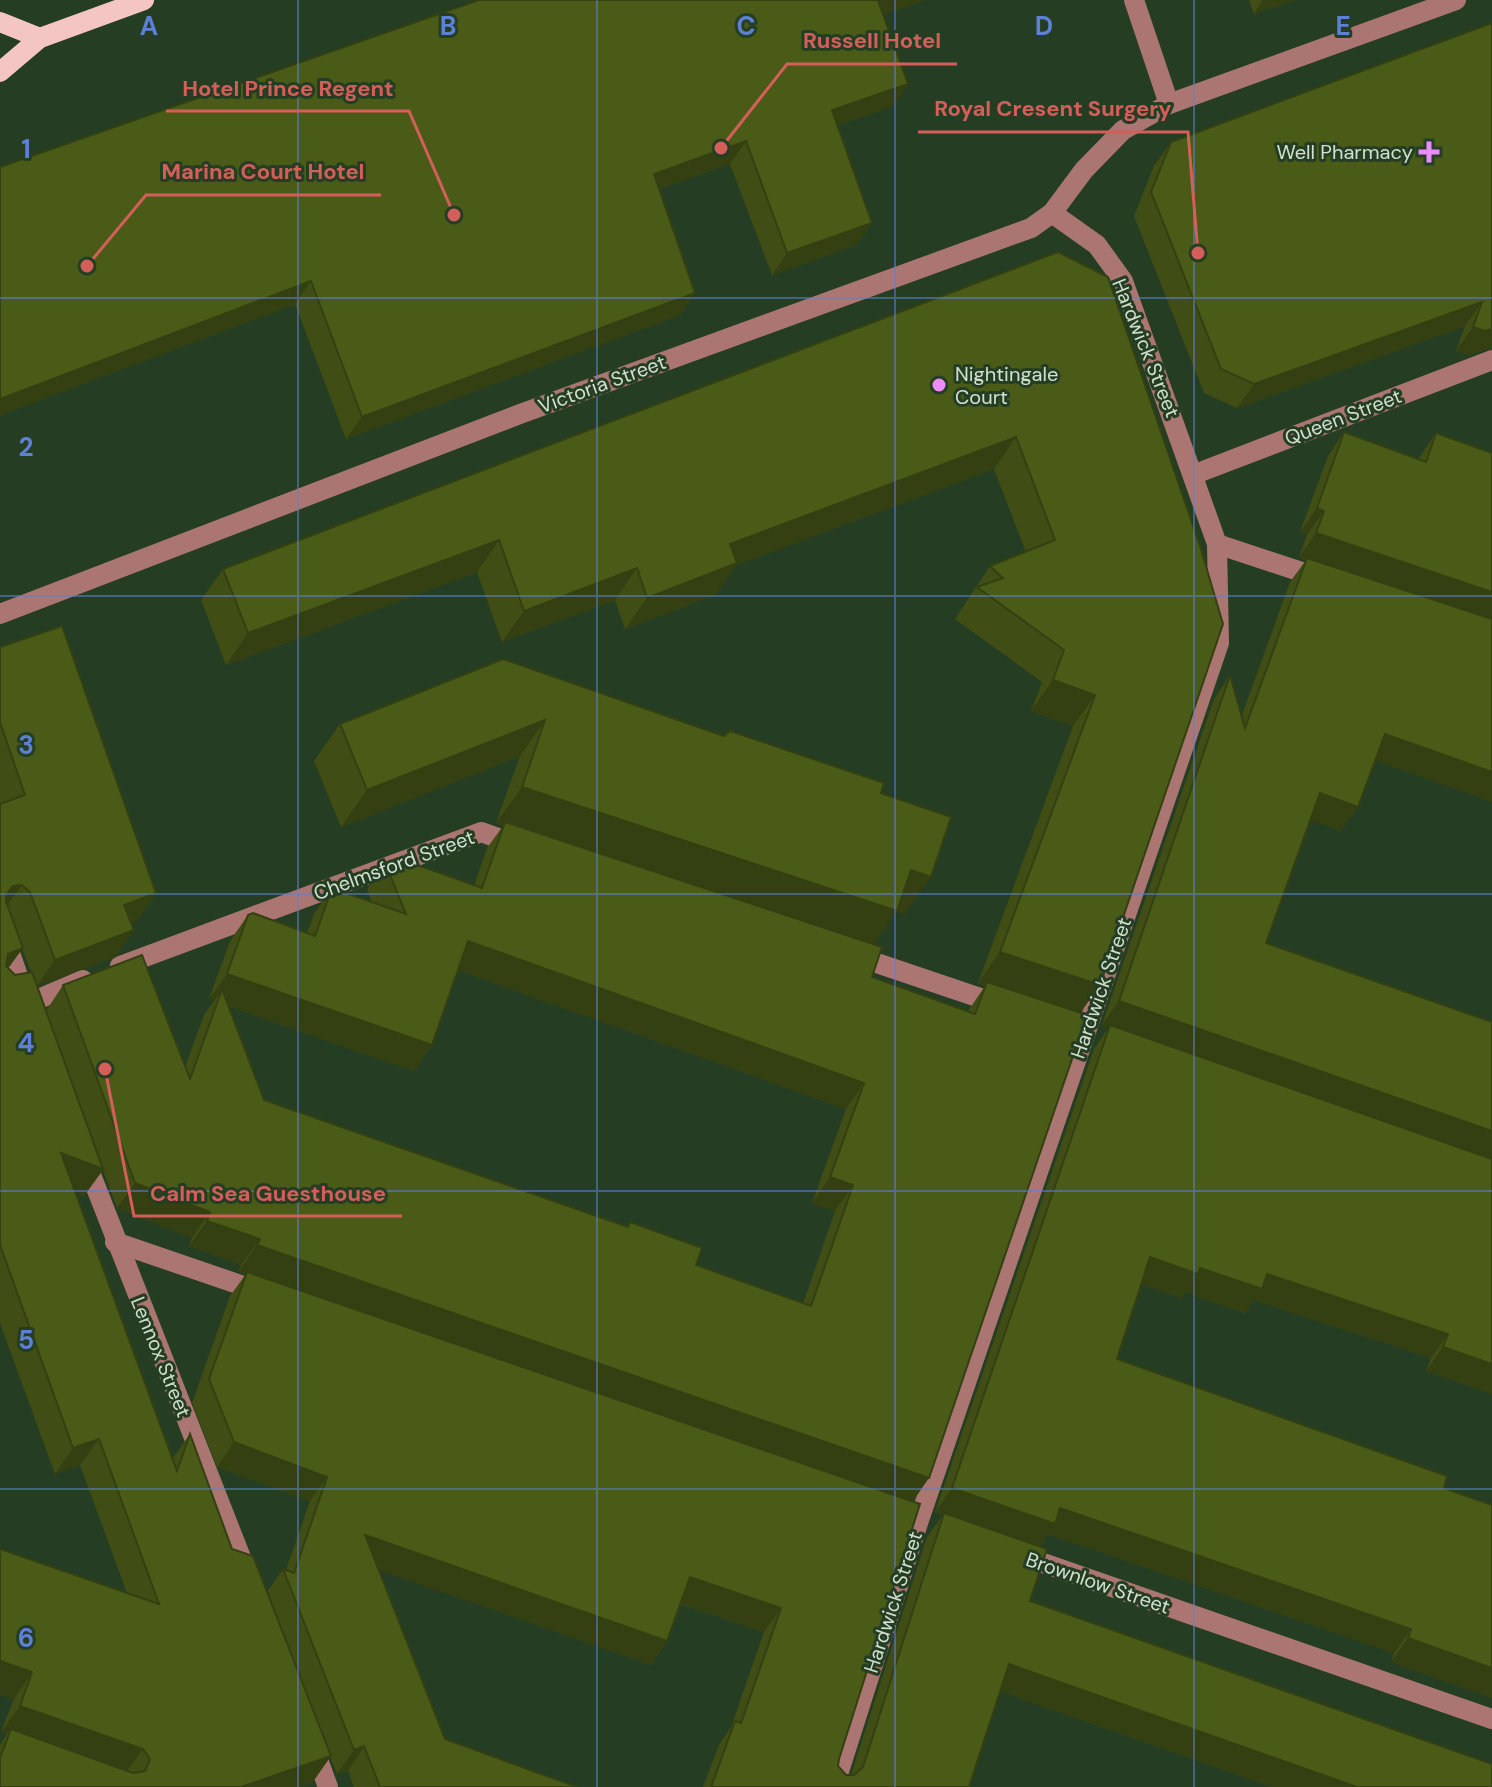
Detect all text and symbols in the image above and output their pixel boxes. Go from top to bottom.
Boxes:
text: A [140,9,158,43]
text: B [440,9,456,43]
text: C [736,9,756,43]
text: D [1035,9,1053,43]
text: E [1335,9,1351,43]
callout: Russell Hotel [787,18,957,64]
text: Russell Hotel [803,26,941,55]
callout: Hotel Prince Regent [166,65,409,111]
text: Hotel Prince Regent [182,74,394,103]
callout: Royal Cresent Surgery [918,86,1188,132]
text: Royal Cresent Surgery [934,94,1172,123]
text: 1 [21,132,31,166]
place label: Well Pharmacy [1276,139,1413,165]
marker: Well Pharmacy [1420,143,1438,161]
callout: Marina Court Hotel [146,149,381,195]
text: Marina Court Hotel [162,157,365,186]
street label: Hardwick Street [1106,275,1186,421]
street label: Victoria Street [535,349,669,419]
place label: Nightingale Court [955,361,1058,410]
marker: Nightingale Court [930,376,948,394]
street label: Queen Street [1281,383,1405,451]
text: 2 [18,430,34,464]
text: 3 [18,728,34,762]
street label: Chelmsford Street [310,824,478,906]
street label: Hardwick Street [1065,914,1137,1062]
text: 4 [18,1026,34,1060]
callout: Calm Sea Guesthouse [134,1170,402,1216]
text: Calm Sea Guesthouse [150,1179,386,1208]
street label: Lennox Street [125,1293,197,1421]
text: 5 [18,1323,34,1357]
street label: Hardwick Street [858,1528,928,1676]
street label: Brownlow Street [1023,1546,1174,1620]
text: 6 [18,1621,34,1655]

